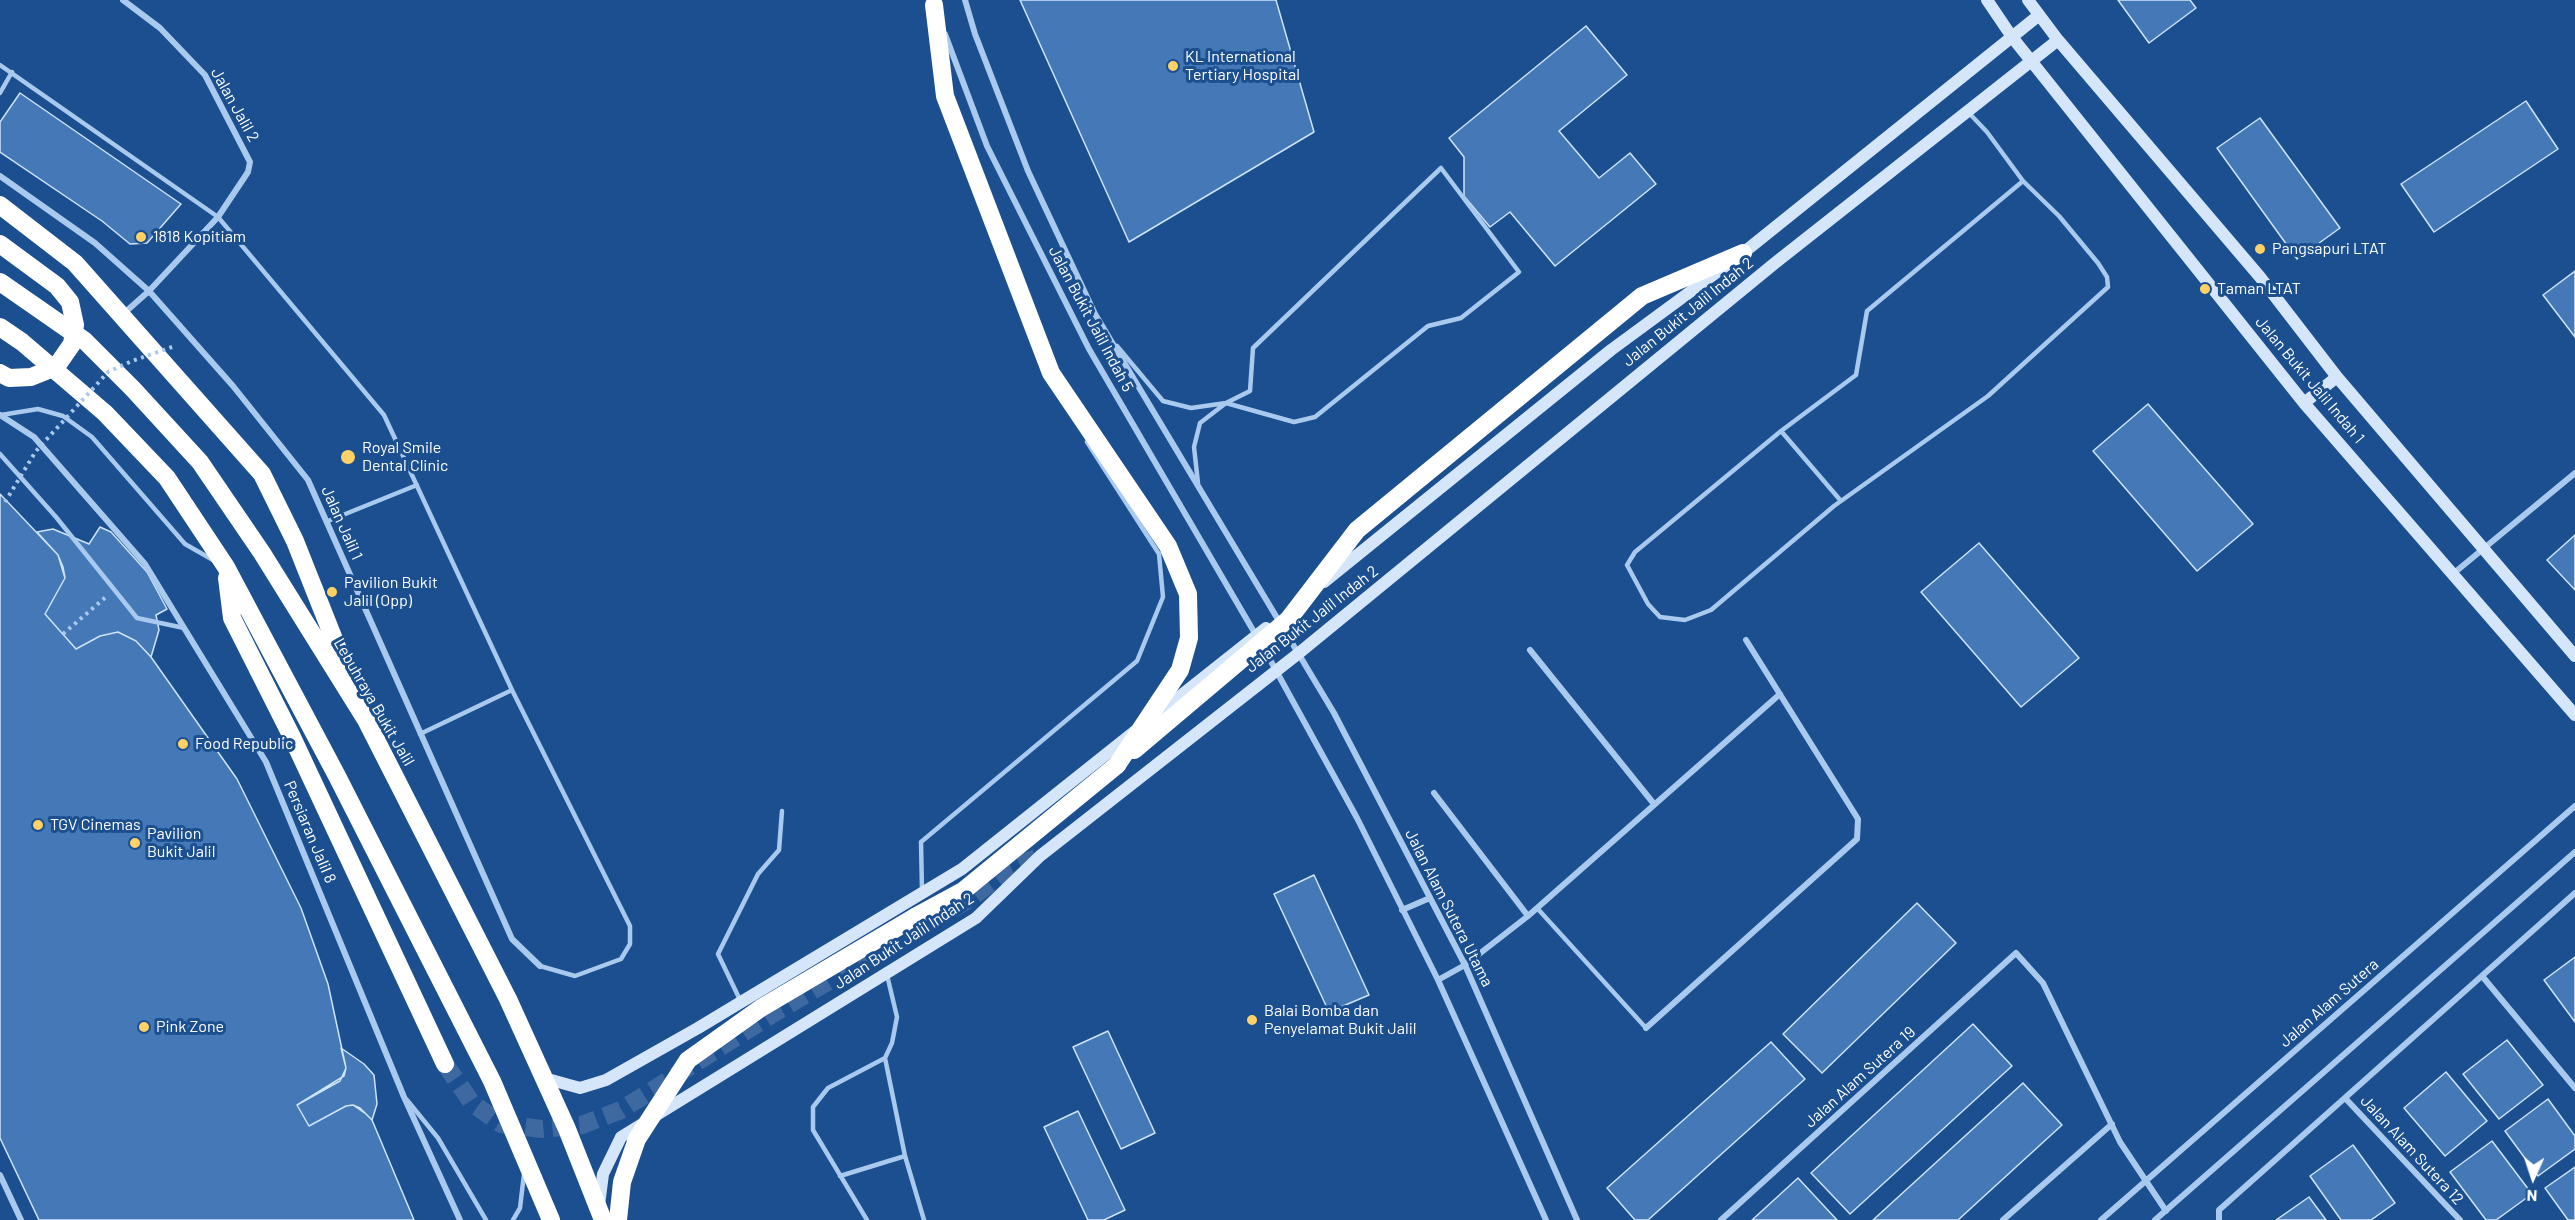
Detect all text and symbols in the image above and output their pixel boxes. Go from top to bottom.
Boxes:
place label: KL International Tertiary Hospital [1185,47,1300,85]
marker: KL International Tertiary Hospital [1166,59,1180,73]
street label: Jalan Jalil 2 [207,65,263,145]
place label: 1818 Kopitiam [153,227,246,247]
marker: 1818 Kopitiam [134,230,148,244]
place label: Pangsapuri LTAT [2272,239,2387,259]
marker: Pangsapuri LTAT [2253,242,2267,256]
street label: Jalan Bukit Jalil Indah 5 [1044,243,1138,395]
street label: Jalan Bukit Jalil Indah 2 [1619,253,1757,371]
place label: Taman LTAT [2217,279,2301,299]
marker: Taman LTAT [2198,282,2212,296]
street label: Jalan Bukit Jalil Indah 1 [2251,313,2369,447]
place label: Royal Smile Dental Clinic [362,438,448,476]
marker: Royal Smile Dental Clinic [339,448,357,466]
street label: Jalan Jalil 1 [317,483,367,563]
street label: Jalan Bukit Jalil Indah 2 [1242,561,1382,677]
place label: Pavilion Bukit Jalil (Opp) [344,573,438,611]
marker: Pavilion Bukit Jalil (Opp) [325,585,339,599]
street label: Lebuhraya Bukit Jalil [330,635,418,769]
place label: Food Republic [195,734,293,754]
marker: Food Republic [176,737,190,751]
street label: Persiaran Jalil 8 [280,778,340,886]
place label: TGV Cinemas [50,815,141,835]
marker: TGV Cinemas [31,818,45,832]
place label: Pavilion Bukit Jalil [147,824,215,862]
street label: Jalan Alam Sutera Utama [1401,826,1497,990]
marker: Pavilion Bukit Jalil [128,836,142,850]
street label: Jalan Bukit Jalil Indah 2 [831,889,977,993]
street label: Jalan Alam Sutera [2275,955,2383,1051]
place label: Balai Bomba dan Penyelamat Bukit Jalil [1264,1001,1416,1039]
marker: Balai Bomba dan Penyelamat Bukit Jalil [1245,1013,1259,1027]
place label: Pink Zone [156,1017,224,1037]
marker: Pink Zone [137,1020,151,1034]
street label: Jalan Alam Sutera 19 [1801,1022,1919,1132]
street label: Jalan Alam Sutera 12 [2356,1091,2468,1209]
north arrow [2503,1148,2563,1208]
text: N [2526,1187,2538,1206]

